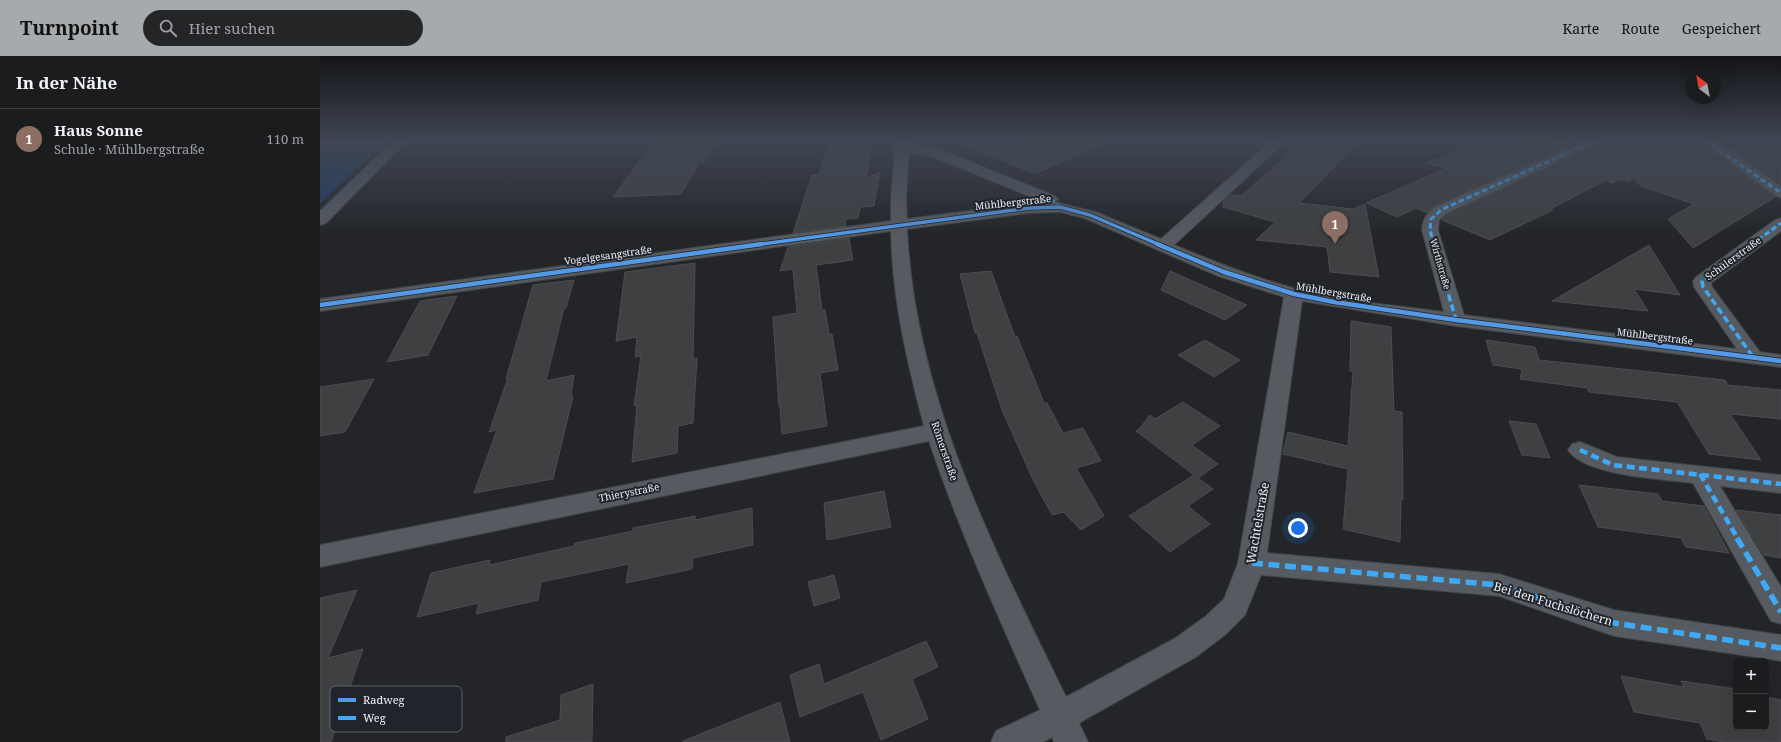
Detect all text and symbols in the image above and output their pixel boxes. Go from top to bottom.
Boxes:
search box [143,10,423,46]
text: Turnpoint [20,15,119,41]
icon: search [157,17,179,39]
text: Hier suchen [189,18,275,38]
text: Karte [1563,19,1599,38]
text: Route [1621,19,1660,38]
text: Gespeichert [1682,19,1761,38]
north arrow [1685,68,1721,104]
text: In der Nähe [16,71,117,94]
text: Haus Sonne [54,120,143,140]
text: 1 [25,130,33,148]
text: 110 m [267,130,304,148]
text: Schule · Mühlbergstraße [54,140,205,158]
street label: Mühlbergstraße [974,191,1052,213]
pin: 1 [1322,211,1348,244]
street label: Schülerstraße [1702,233,1764,283]
street label: Wirthstraße [1427,237,1454,291]
street label: Vogelgesangstraße [563,242,653,268]
street label: Mühlbergstraße [1295,278,1373,306]
street label: Mühlbergstraße [1616,324,1694,348]
street label: Römerstraße [928,419,962,483]
street label: Thierystraße [598,479,660,505]
street label: Wachtelstraße [1242,481,1273,565]
your location [1288,518,1308,538]
street label: Bei den Fuchslöchern [1492,577,1615,630]
map controls [1733,658,1769,730]
button: + [1733,658,1769,694]
legend [330,686,462,732]
text: Radweg [363,692,405,707]
button: − [1733,694,1769,730]
text: Weg [363,710,386,725]

